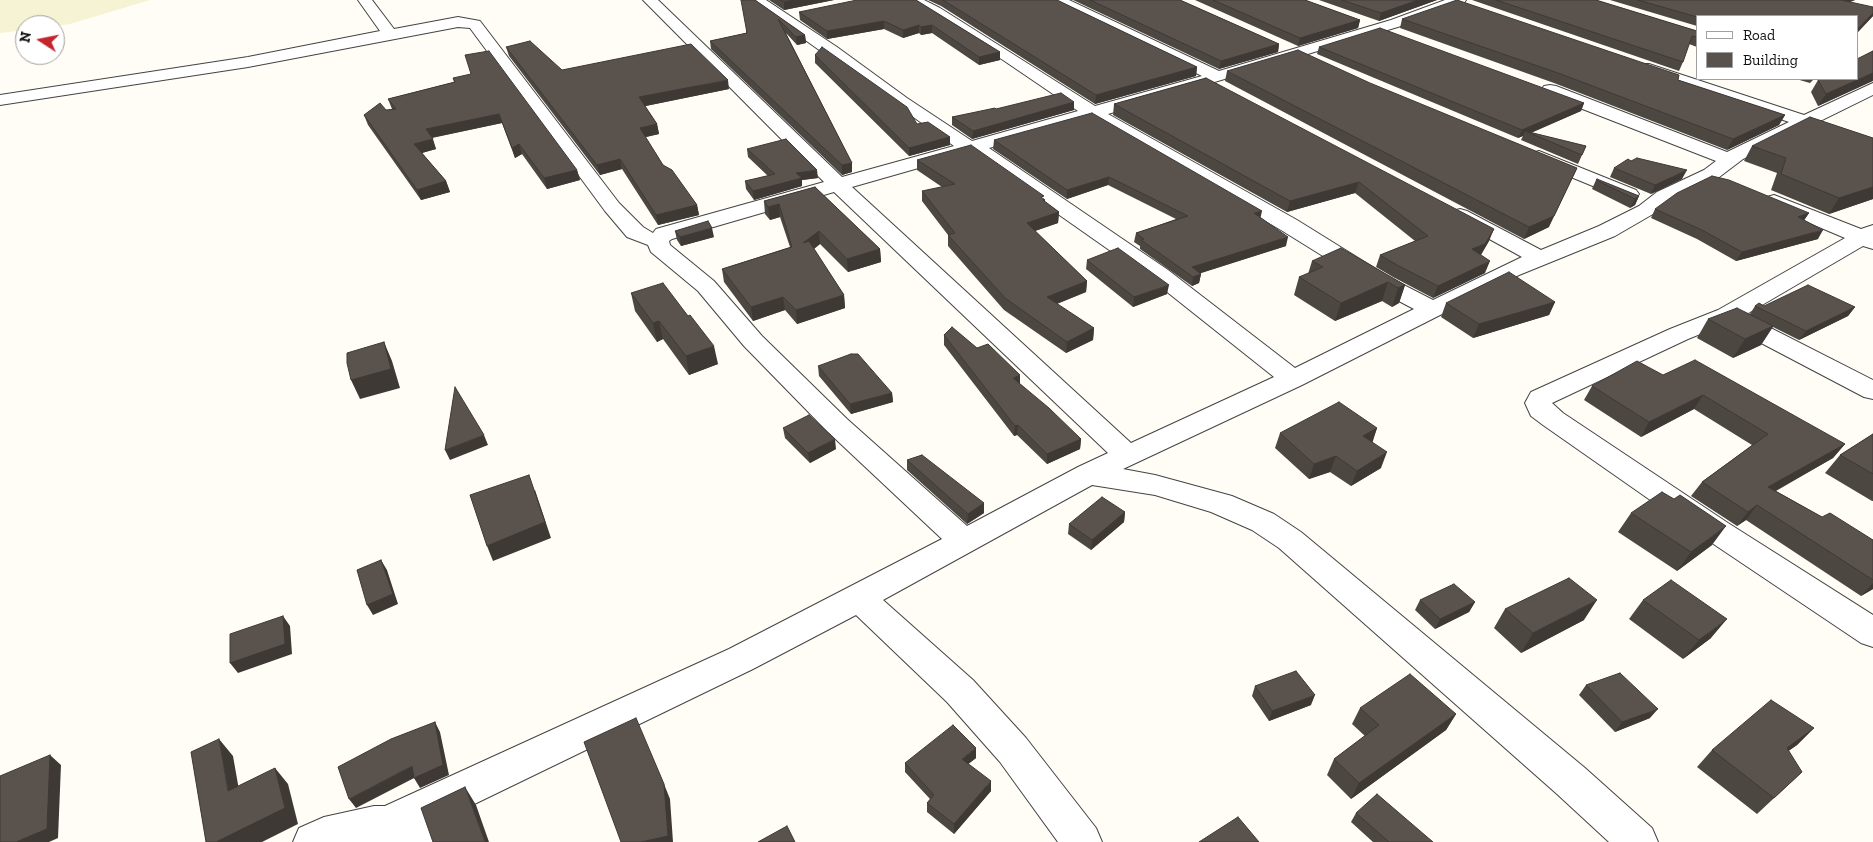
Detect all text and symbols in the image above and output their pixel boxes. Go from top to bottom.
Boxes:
north arrow [15,15,65,65]
legend [1696,15,1858,80]
text: Road [1743,26,1775,44]
text: N [16,30,35,44]
text: Building [1743,51,1798,69]

